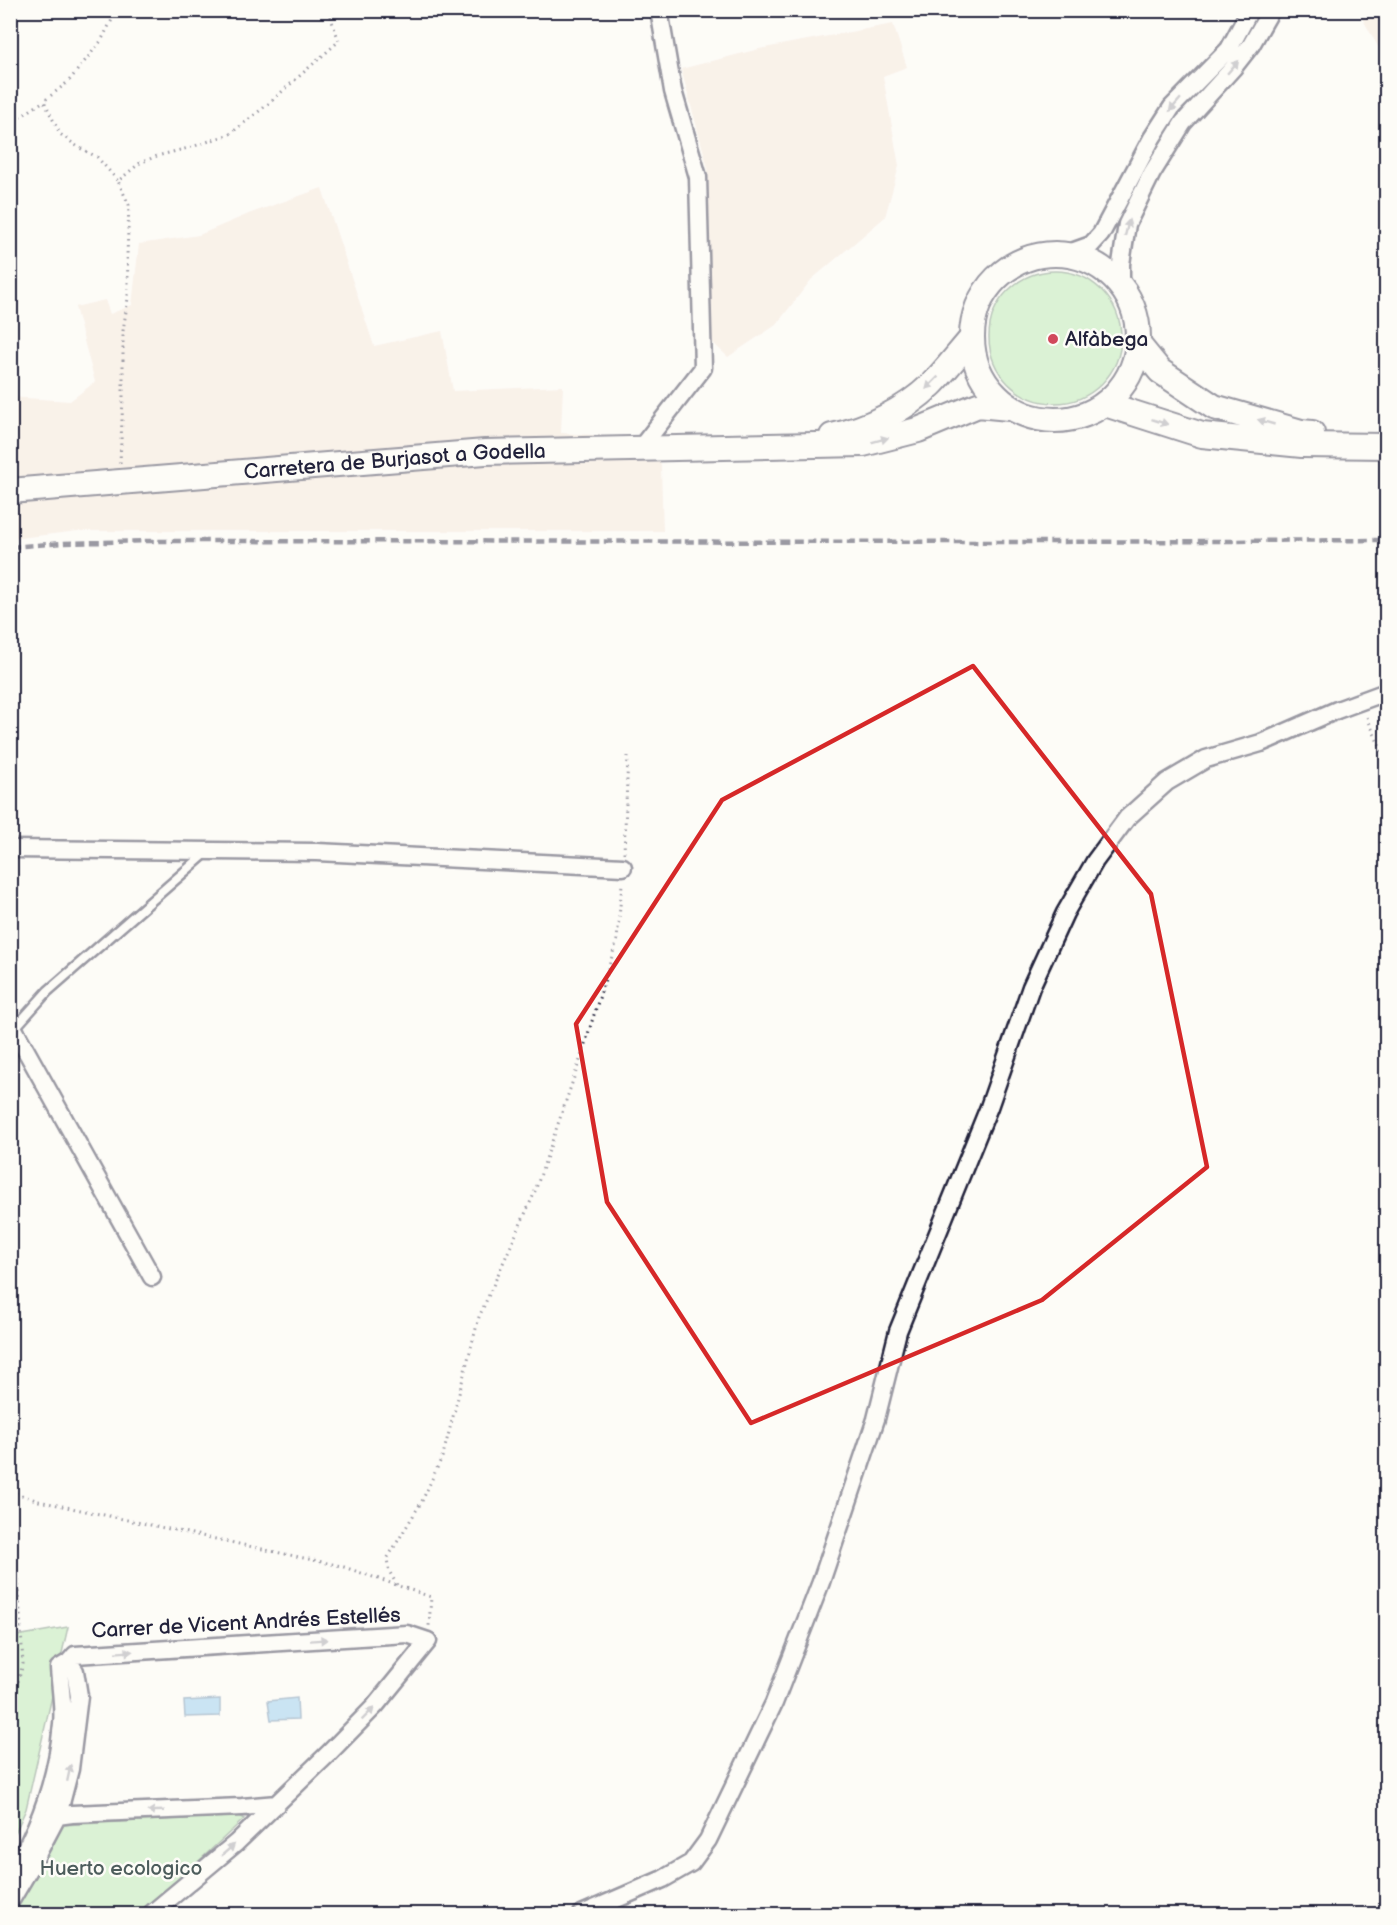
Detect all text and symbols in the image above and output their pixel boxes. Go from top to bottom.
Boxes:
one-way arrow [1226,60,1239,75]
one-way arrow [1169,97,1182,112]
one-way arrow [1123,219,1133,237]
place label: Alfàbega [1065,327,1148,352]
marker: Alfàbega [1046,332,1060,346]
one-way arrow [925,376,939,390]
one-way arrow [1257,417,1275,426]
one-way arrow [1151,418,1169,427]
one-way arrow [871,435,889,444]
street label: Carretera de Burjasot a Godella [243,438,546,484]
street label: Carrer de Vicent Andrés Estellés [91,1602,401,1644]
one-way arrow [309,1635,328,1644]
one-way arrow [115,1647,134,1656]
one-way arrow [360,1707,374,1721]
one-way arrow [65,1763,74,1782]
one-way arrow [146,1806,165,1815]
one-way arrow [220,1844,235,1857]
park label: Huerto ecologico [40,1856,203,1881]

